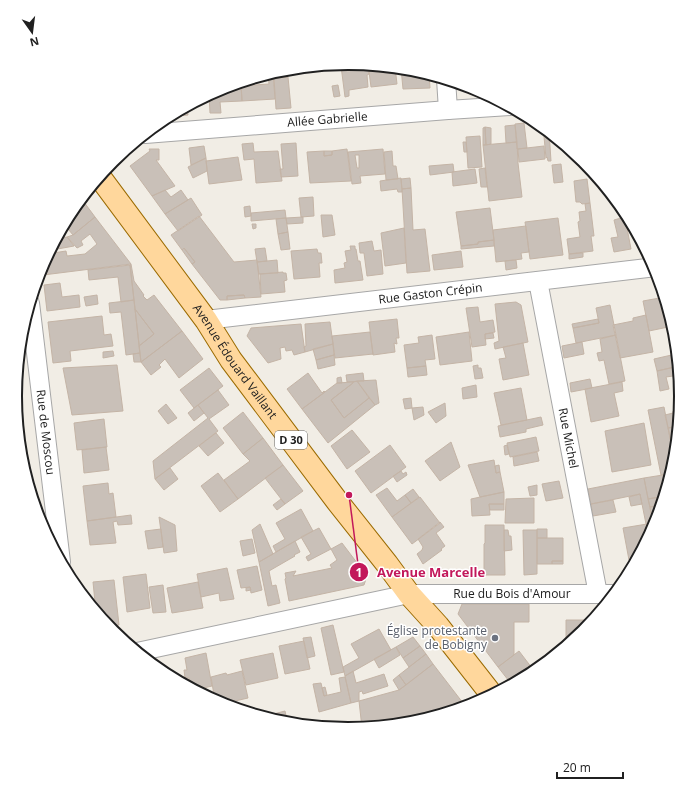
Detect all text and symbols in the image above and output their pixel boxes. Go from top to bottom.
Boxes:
north arrow [12,12,52,52]
text: N [28,34,41,51]
street label: Allée Gabrielle [287,107,368,131]
street label: Rue Gaston Crépin [377,279,483,308]
street label: Avenue Édouard Vaillant [189,300,281,422]
street label: Rue de Moscou [32,388,59,476]
street label: Rue Michel [554,406,583,470]
road number: D 30 [275,431,307,449]
callout: Avenue Marcelle [349,560,494,585]
text: Avenue Marcelle [377,563,485,581]
text: 1 [356,564,362,581]
street label: Rue du Bois d'Amour [453,585,571,602]
place label: Église protestante de Bobigny [387,622,488,653]
marker: Église protestante de Bobigny [490,633,500,643]
scale bar [557,754,623,780]
text: 20 m [563,759,591,776]

